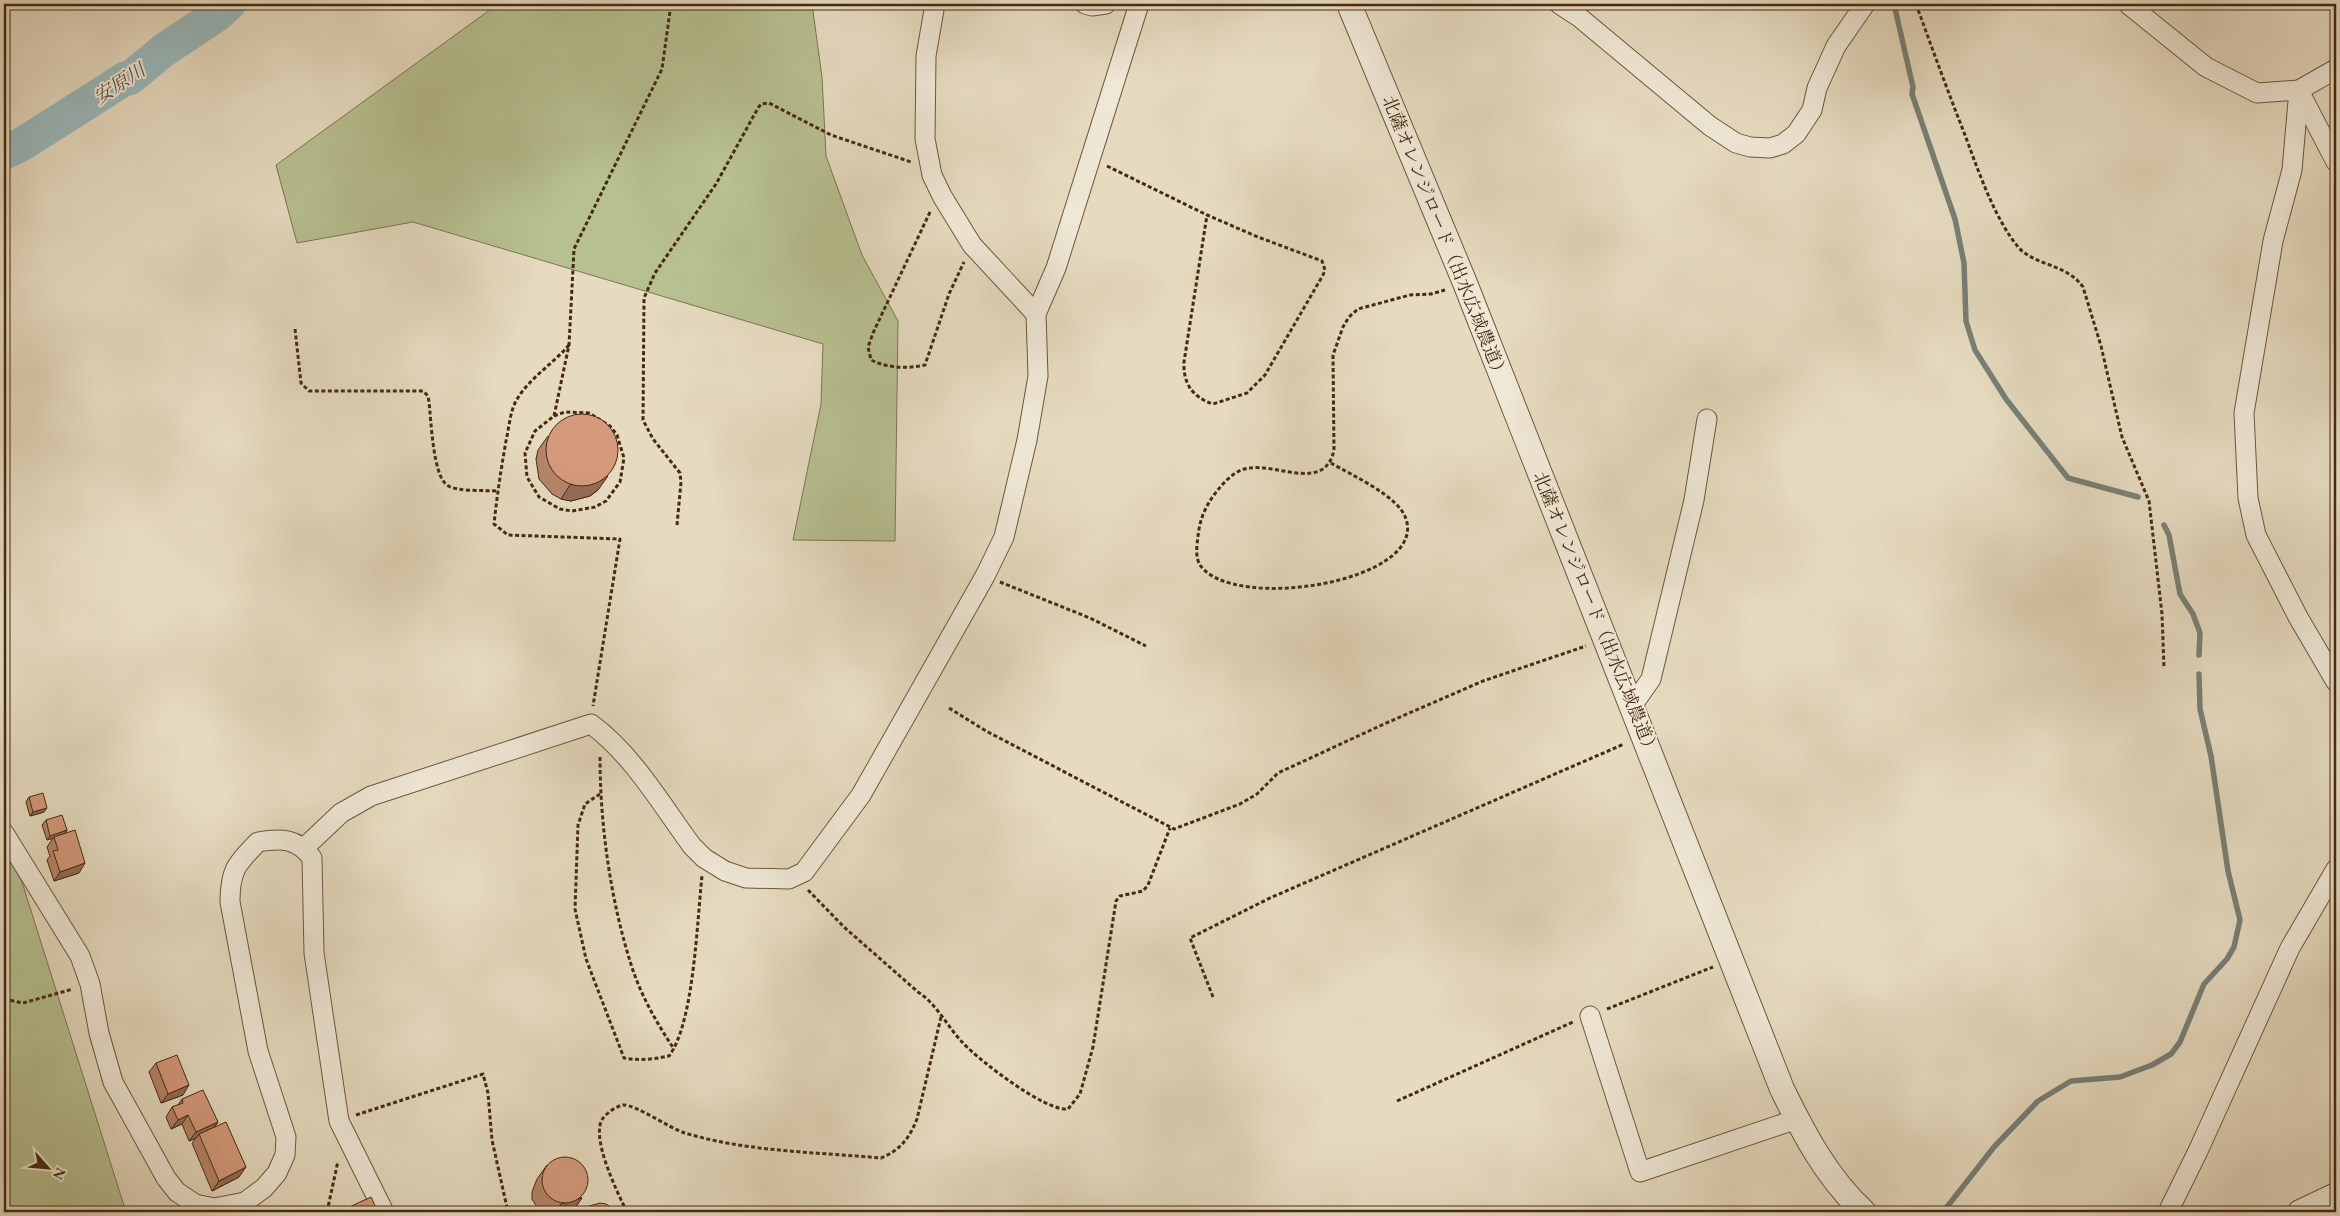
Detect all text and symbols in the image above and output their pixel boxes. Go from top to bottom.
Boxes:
water label: 安原川 [89,56,152,109]
street label: 北薩オレンジロード（出水広域農道） [1378,92,1513,384]
street label: 北薩オレンジロード（出水広域農道） [1529,468,1664,760]
north arrow [22,1144,72,1194]
text: N [49,1165,70,1184]

